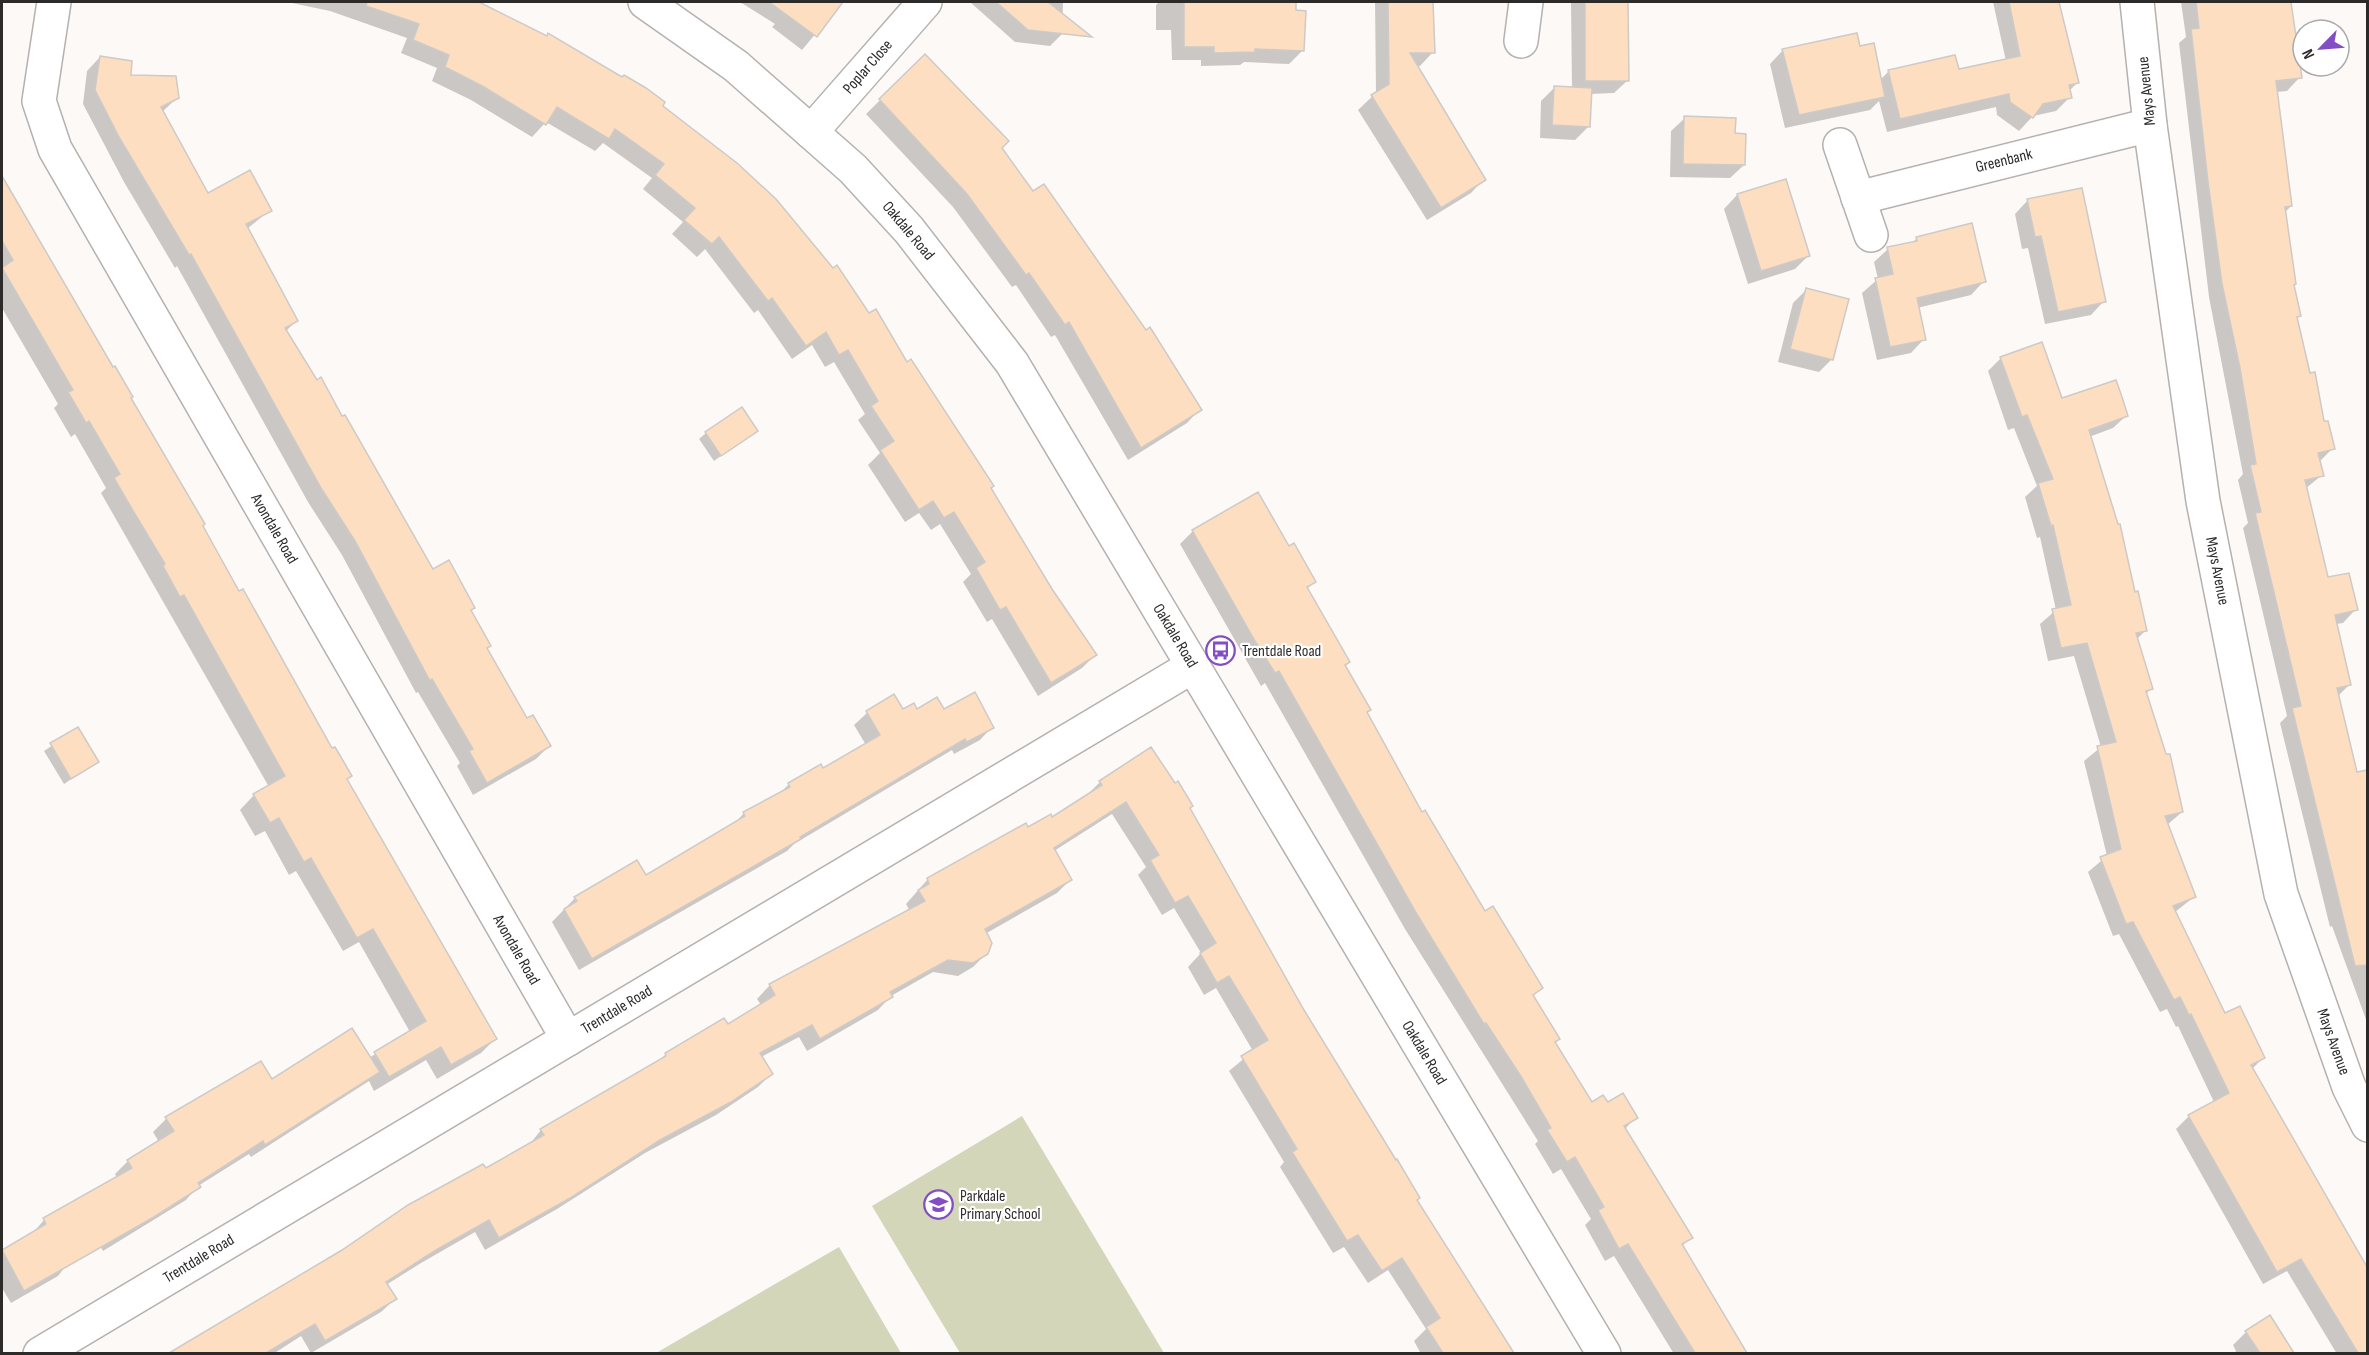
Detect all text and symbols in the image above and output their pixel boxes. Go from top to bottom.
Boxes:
north arrow [2291,18,2351,78]
street label: Poplar Close [839,36,897,98]
text: N [2298,46,2319,62]
street label: Mays Avenue [2134,56,2160,126]
street label: Greenbank [1974,145,2034,177]
street label: Oakdale Road [878,198,938,264]
street label: Avondale Road [246,490,302,567]
street label: Mays Avenue [2201,535,2233,607]
street label: Oakdale Road [1149,601,1201,671]
bus stop icon: Trentdale Road [1205,635,1237,667]
place label: Trentdale Road [1242,642,1321,661]
street label: Avondale Road [488,911,544,988]
street label: Trentdale Road [578,981,656,1039]
street label: Mays Avenue [2312,1006,2354,1078]
street label: Oakdale Road [1398,1018,1450,1088]
place label: Parkdale Primary School [960,1187,1041,1224]
school or university icon: Parkdale Primary School [923,1189,955,1221]
street label: Trentdale Road [160,1230,238,1288]

